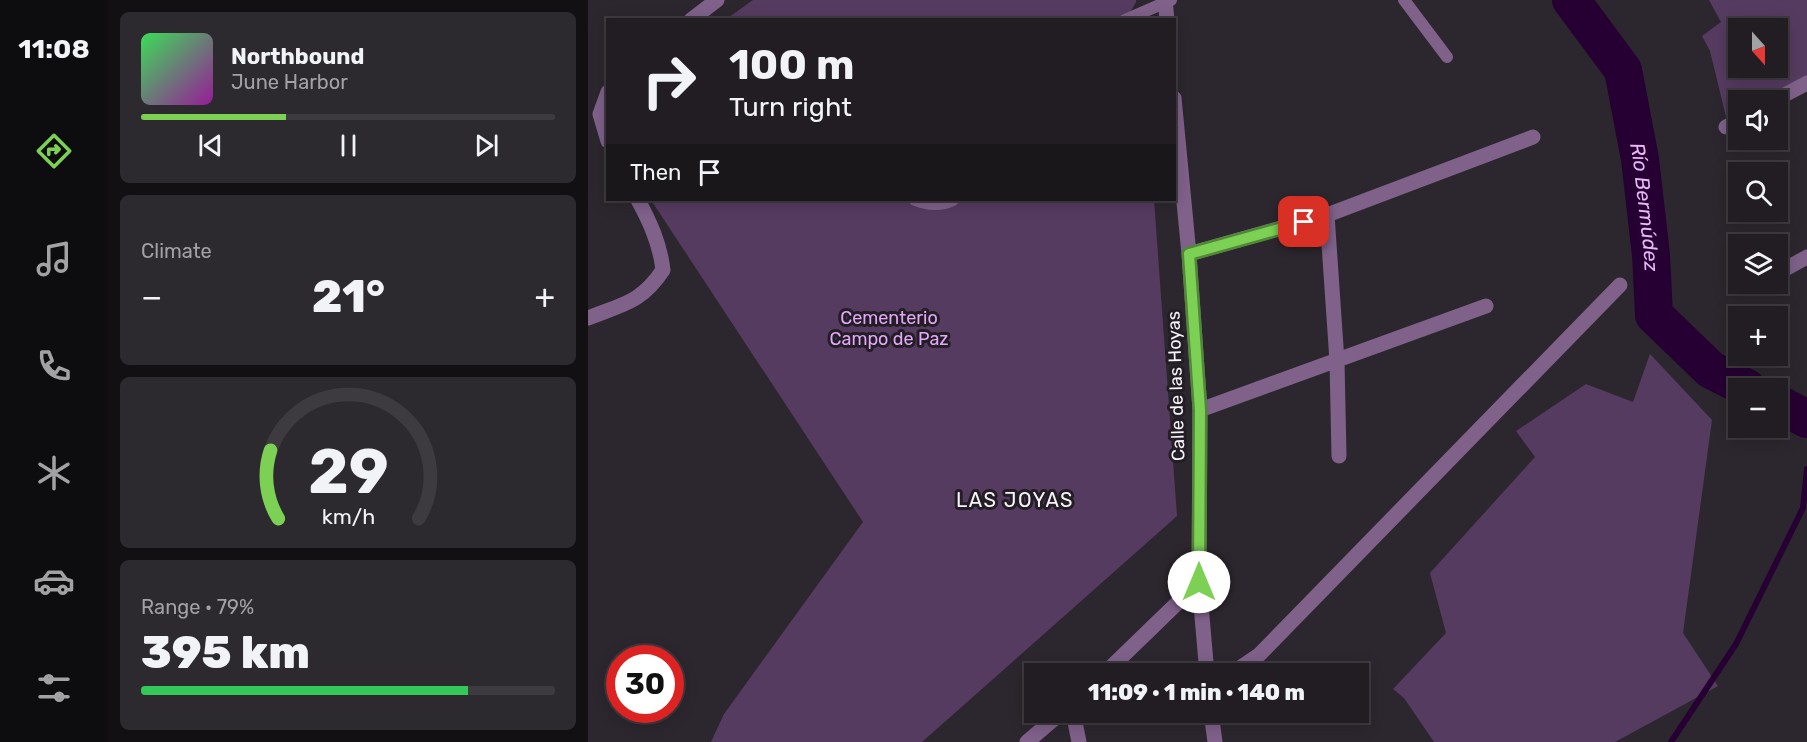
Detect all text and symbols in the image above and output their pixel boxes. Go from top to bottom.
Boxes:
north arrow [1728,18,1788,78]
map controls [1728,18,1788,438]
text: 11:08 [18,33,90,65]
text: 100 m [729,40,854,90]
icon: right [630,42,708,120]
text: Northbound [231,43,364,70]
text: June Harbor [231,70,348,94]
button: sound [1728,90,1788,150]
text: Turn right [729,91,852,123]
icon: previous [194,129,227,162]
icon: pause [332,129,365,162]
icon: next [470,129,503,162]
icon: directions [33,130,75,172]
water label: Río Bermúdez [1625,140,1664,272]
icon: arrive [693,156,726,189]
text: Then [630,159,681,186]
button: search [1728,162,1788,222]
pin [1278,196,1329,247]
icon: arrive [1287,205,1320,238]
button: layers [1728,234,1788,294]
icon: music [33,238,75,280]
text: Climate [141,239,212,263]
text: 21° [312,270,385,323]
text: − [141,277,162,316]
text: + [534,277,555,316]
button: + [1728,306,1788,366]
park label: Cementerio Campo de Paz [829,307,949,350]
street label: Calle de las Hoyas [1162,311,1190,461]
icon: phone [33,345,75,387]
button: − [1728,378,1788,438]
text: 29 [308,435,388,509]
icon: climate [33,452,75,494]
district label: LAS JOYAS [956,488,1074,512]
text: km/h [321,505,375,530]
position arrow [1167,550,1231,614]
icon: car [33,560,75,602]
text: Range · 79% [141,595,254,619]
text: 395 km [141,626,310,679]
speed limit sign: 30 [606,645,684,723]
icon: filters [33,667,75,709]
text: 11:09 · 1 min · 140 m [1088,679,1305,706]

